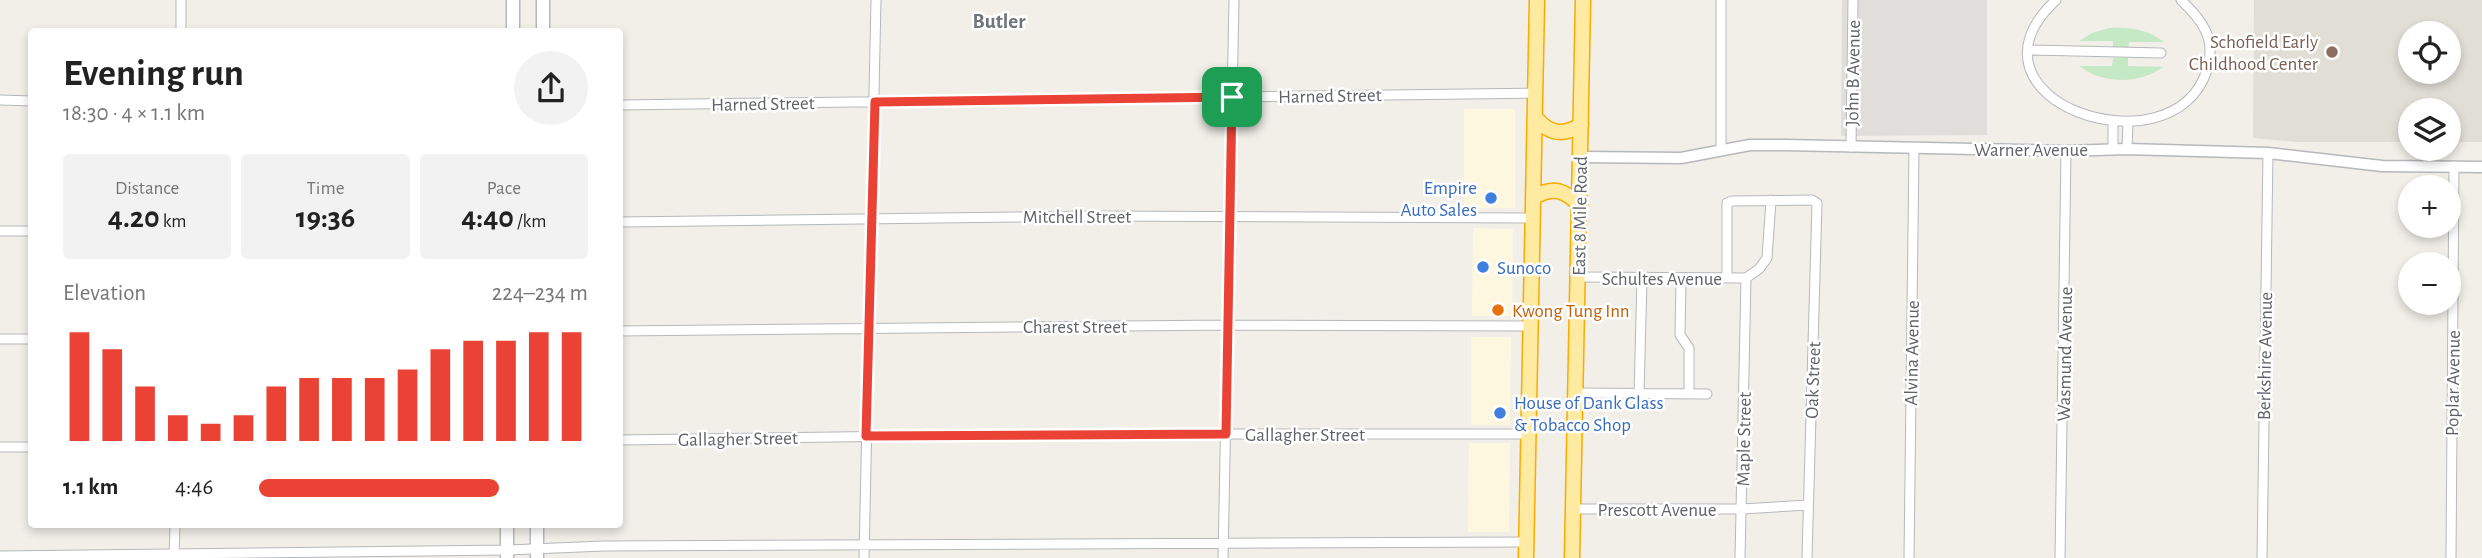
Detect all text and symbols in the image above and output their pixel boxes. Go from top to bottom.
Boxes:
district label: Butler [973,11,1026,32]
street label: John B Avenue [1843,20,1864,126]
map controls [2398,21,2461,315]
button: locate [2398,21,2461,84]
place label: Schofield Early Childhood Center [2189,33,2318,74]
marker: Schofield Early Childhood Center [2324,44,2340,60]
button: share [514,51,588,125]
text: Evening run [63,55,244,93]
pin [1202,67,1262,127]
icon: arrive [1213,78,1251,116]
street label: Harned Street [1278,86,1382,107]
street label: Harned Street [711,94,815,115]
button: layers [2398,98,2461,161]
text: 18:30 · 4 × 1.1 km [63,102,205,125]
street label: Warner Avenue [1974,141,2088,160]
street label: East 8 Mile Road [1570,156,1591,276]
button: + [2398,175,2461,238]
text: Distance [115,179,179,198]
text: Time [307,179,344,198]
text: Pace [487,179,521,198]
place label: Empire Auto Sales [1401,179,1477,220]
marker: Empire Auto Sales [1483,190,1499,206]
text: 4.20 [108,203,160,233]
text: 19:36 [296,203,355,233]
text: 4:40 [461,203,514,233]
street label: Mitchell Street [1023,208,1131,227]
text: km [160,212,187,231]
text: /km [514,212,546,231]
button: − [2398,252,2461,315]
marker: Sunoco [1475,259,1491,275]
place label: Sunoco [1497,259,1551,278]
street label: Schultes Avenue [1602,270,1722,289]
text: Elevation [63,282,146,305]
text: 224–234 m [492,282,588,305]
street label: Wasmund Avenue [2055,287,2076,421]
street label: Berkshire Avenue [2255,292,2276,420]
street label: Alvina Avenue [1902,300,1923,406]
marker: Kwong Tung Inn [1490,302,1506,318]
place label: Kwong Tung Inn [1512,302,1630,321]
street label: Charest Street [1023,318,1127,337]
street label: Poplar Avenue [2443,330,2464,436]
street label: Oak Street [1803,341,1824,419]
street label: Maple Street [1734,392,1755,486]
place label: House of Dank Glass & Tobacco Shop [1514,394,1664,435]
marker: House of Dank Glass & Tobacco Shop [1492,405,1508,421]
street label: Gallagher Street [1245,426,1365,445]
street label: Gallagher Street [678,429,798,450]
text: 1.1 km [63,476,118,499]
text: 4:46 [175,476,213,499]
street label: Prescott Avenue [1598,501,1716,520]

